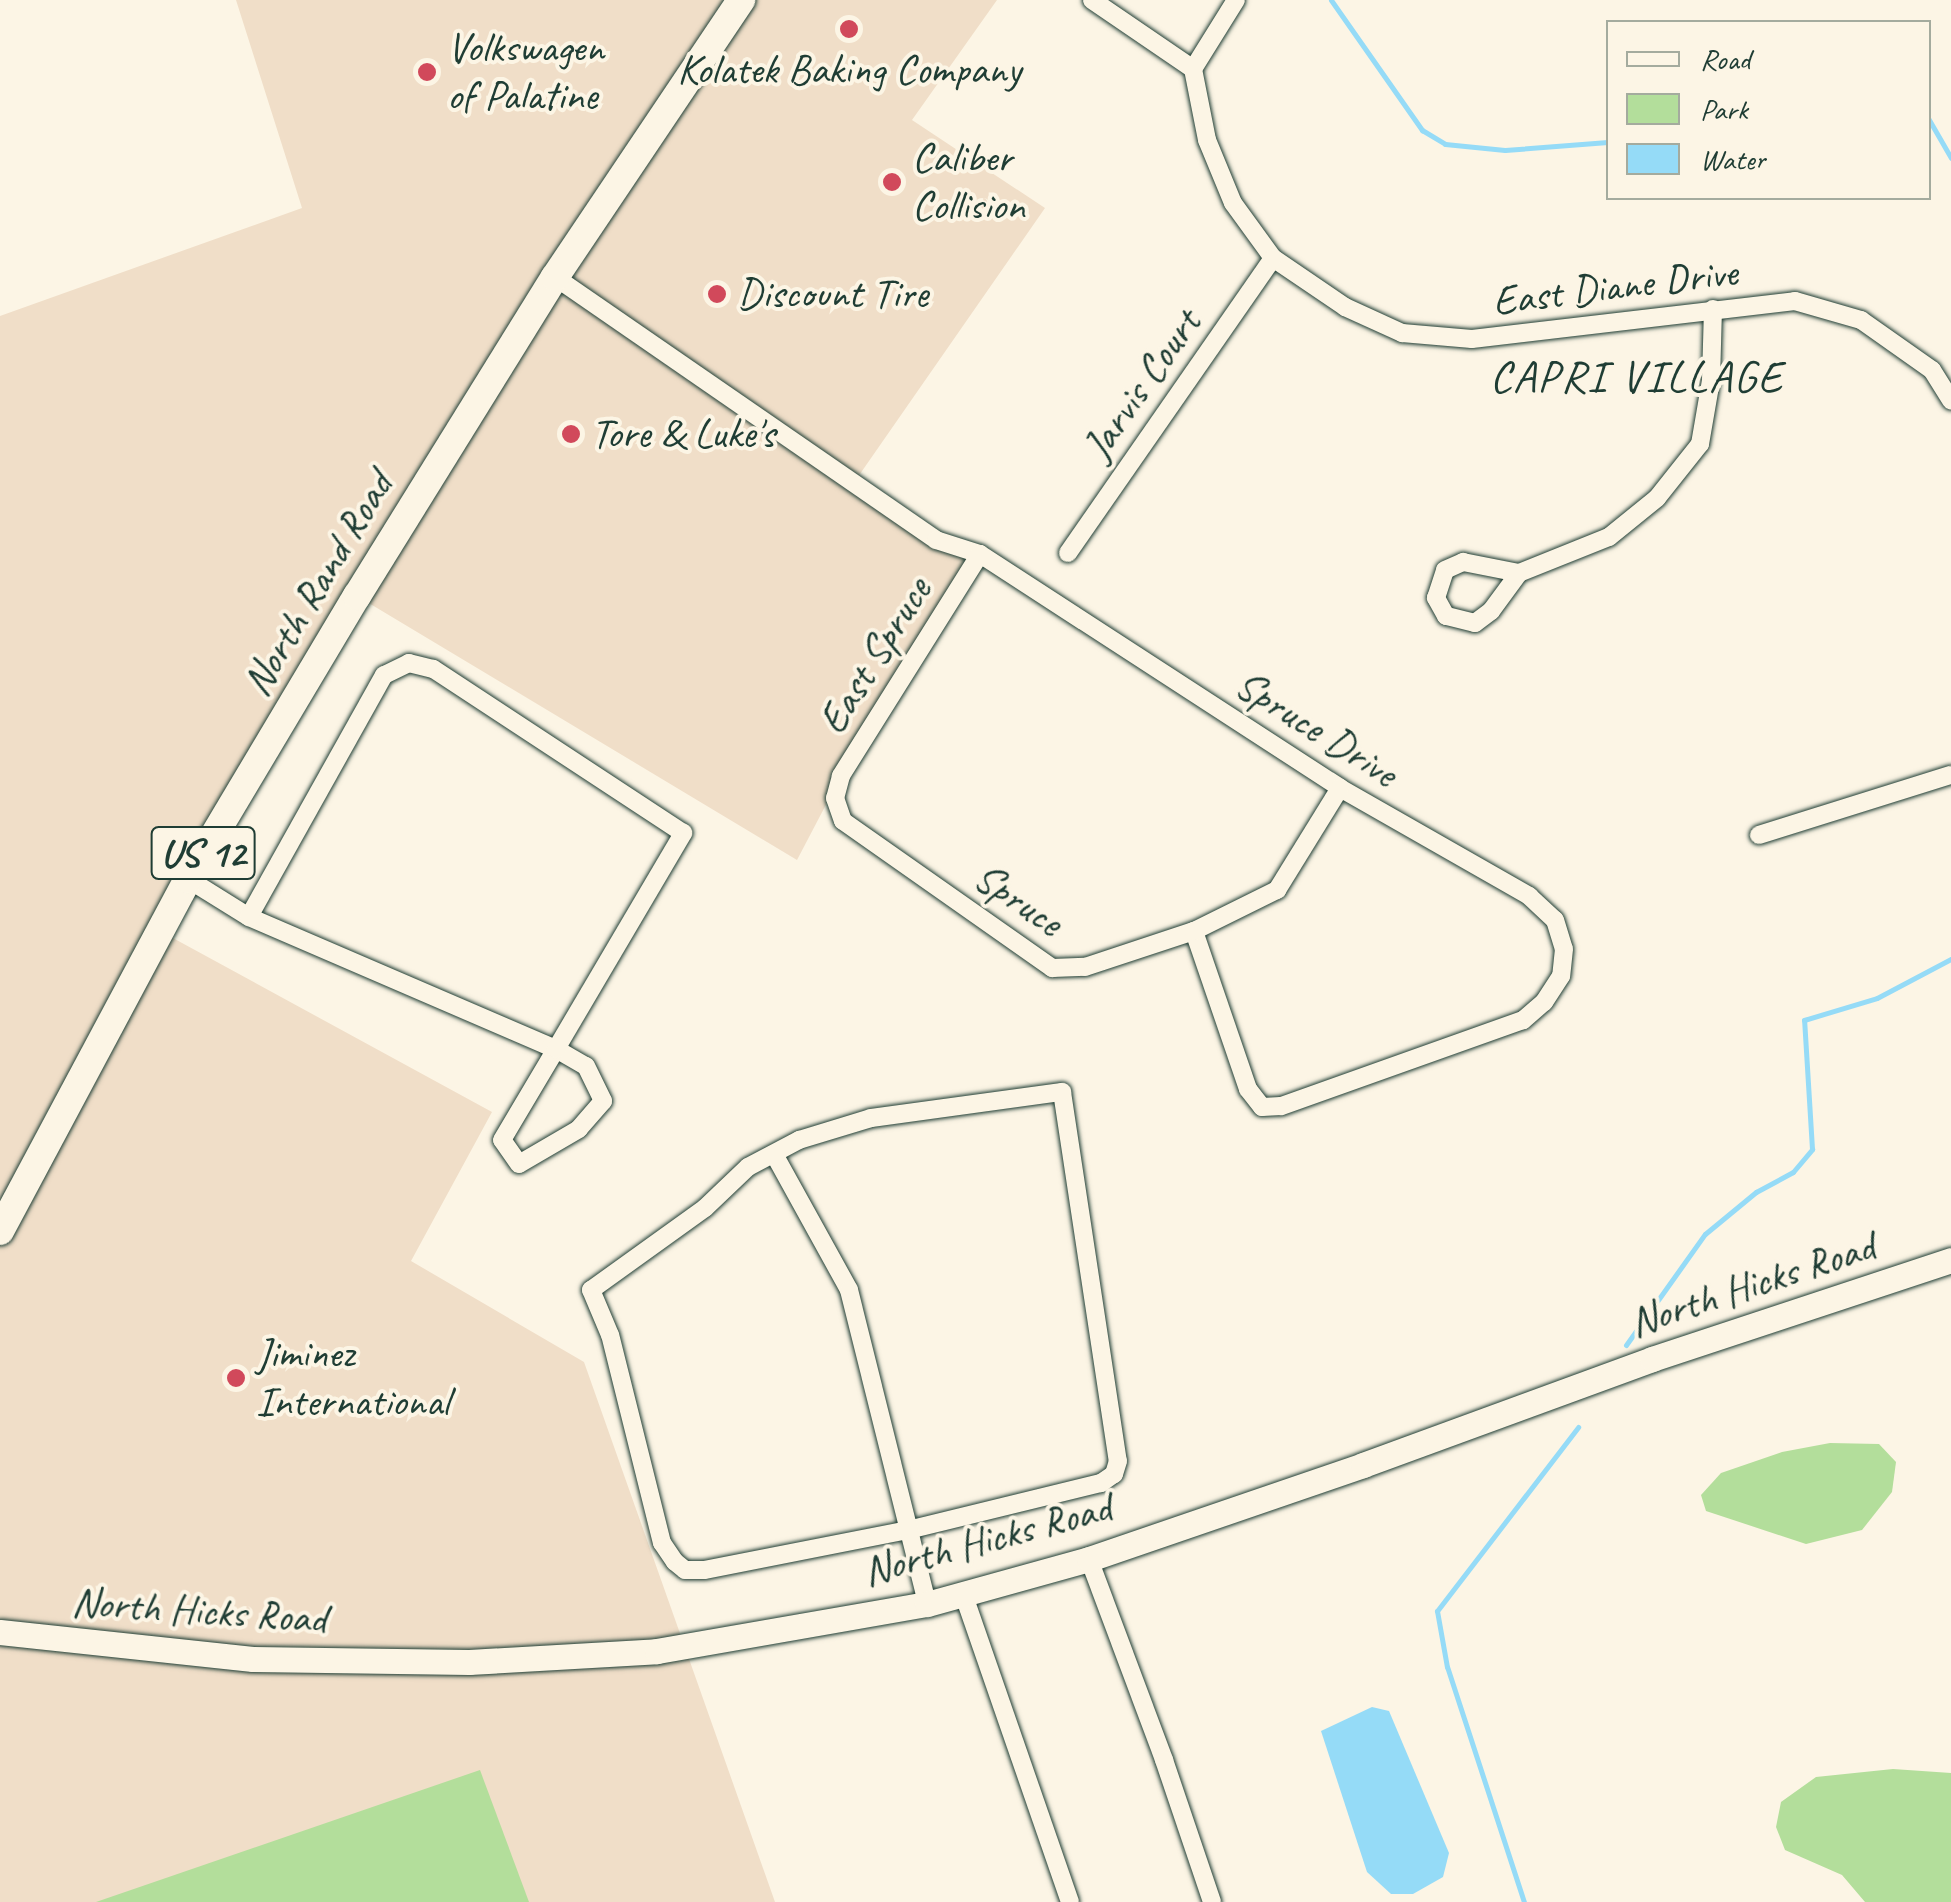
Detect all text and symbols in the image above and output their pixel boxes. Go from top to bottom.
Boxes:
marker: Kolatek Baking Company [838,18,860,40]
legend [1606,20,1931,200]
place label: Volkswagen of Palatine [447,23,604,121]
text: Road [1700,40,1750,78]
place label: Kolatek Baking Company [678,45,1020,95]
marker: Volkswagen of Palatine [416,61,438,83]
text: Park [1700,90,1748,128]
place label: Caliber Collision [912,133,1025,232]
text: Water [1700,140,1765,178]
marker: Caliber Collision [881,171,903,193]
street label: East Diane Drive [1489,247,1741,327]
place label: Discount Tire [737,269,928,319]
marker: Discount Tire [706,283,728,305]
street label: Jarvis Court [1072,300,1212,470]
district label: CAPRI VILLAGE [1492,350,1782,404]
place label: Tore & Luke's [591,409,774,459]
marker: Tore & Luke's [560,423,582,445]
street label: North Rand Road [231,462,405,706]
street label: East Spruce [807,568,943,744]
street label: Spruce Drive [1226,659,1406,799]
road number: US 12 [150,818,256,888]
street label: Spruce [964,852,1072,948]
street label: North Hicks Road [1623,1222,1881,1348]
place label: Jiminez International [256,1329,449,1428]
marker: Jiminez International [225,1367,247,1389]
street label: North Hicks Road [857,1483,1117,1597]
street label: North Hicks Road [70,1577,328,1645]

